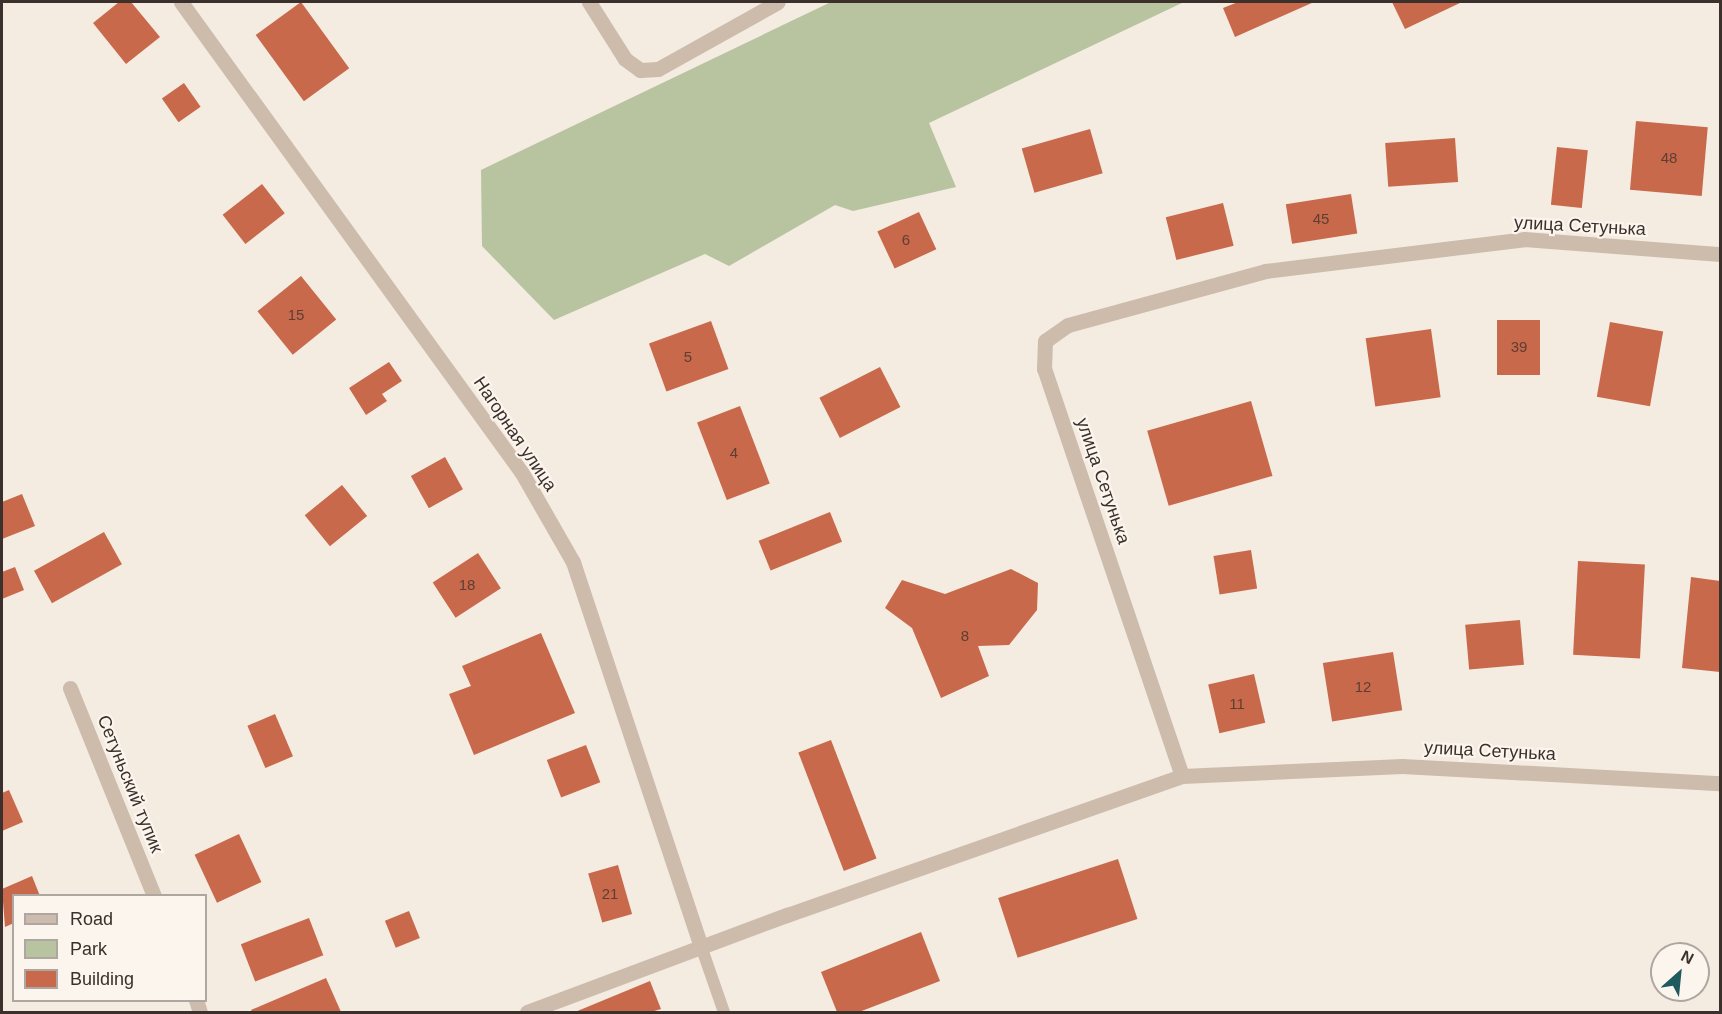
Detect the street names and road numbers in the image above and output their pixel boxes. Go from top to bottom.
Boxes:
street label: улица Сетунька [1514,212,1646,240]
street label: Нагорная улица [469,373,561,495]
street label: улица Сетунька [1071,415,1135,547]
street label: Сетуньский тупик [93,712,167,856]
street label: улица Сетунька [1424,737,1556,765]

